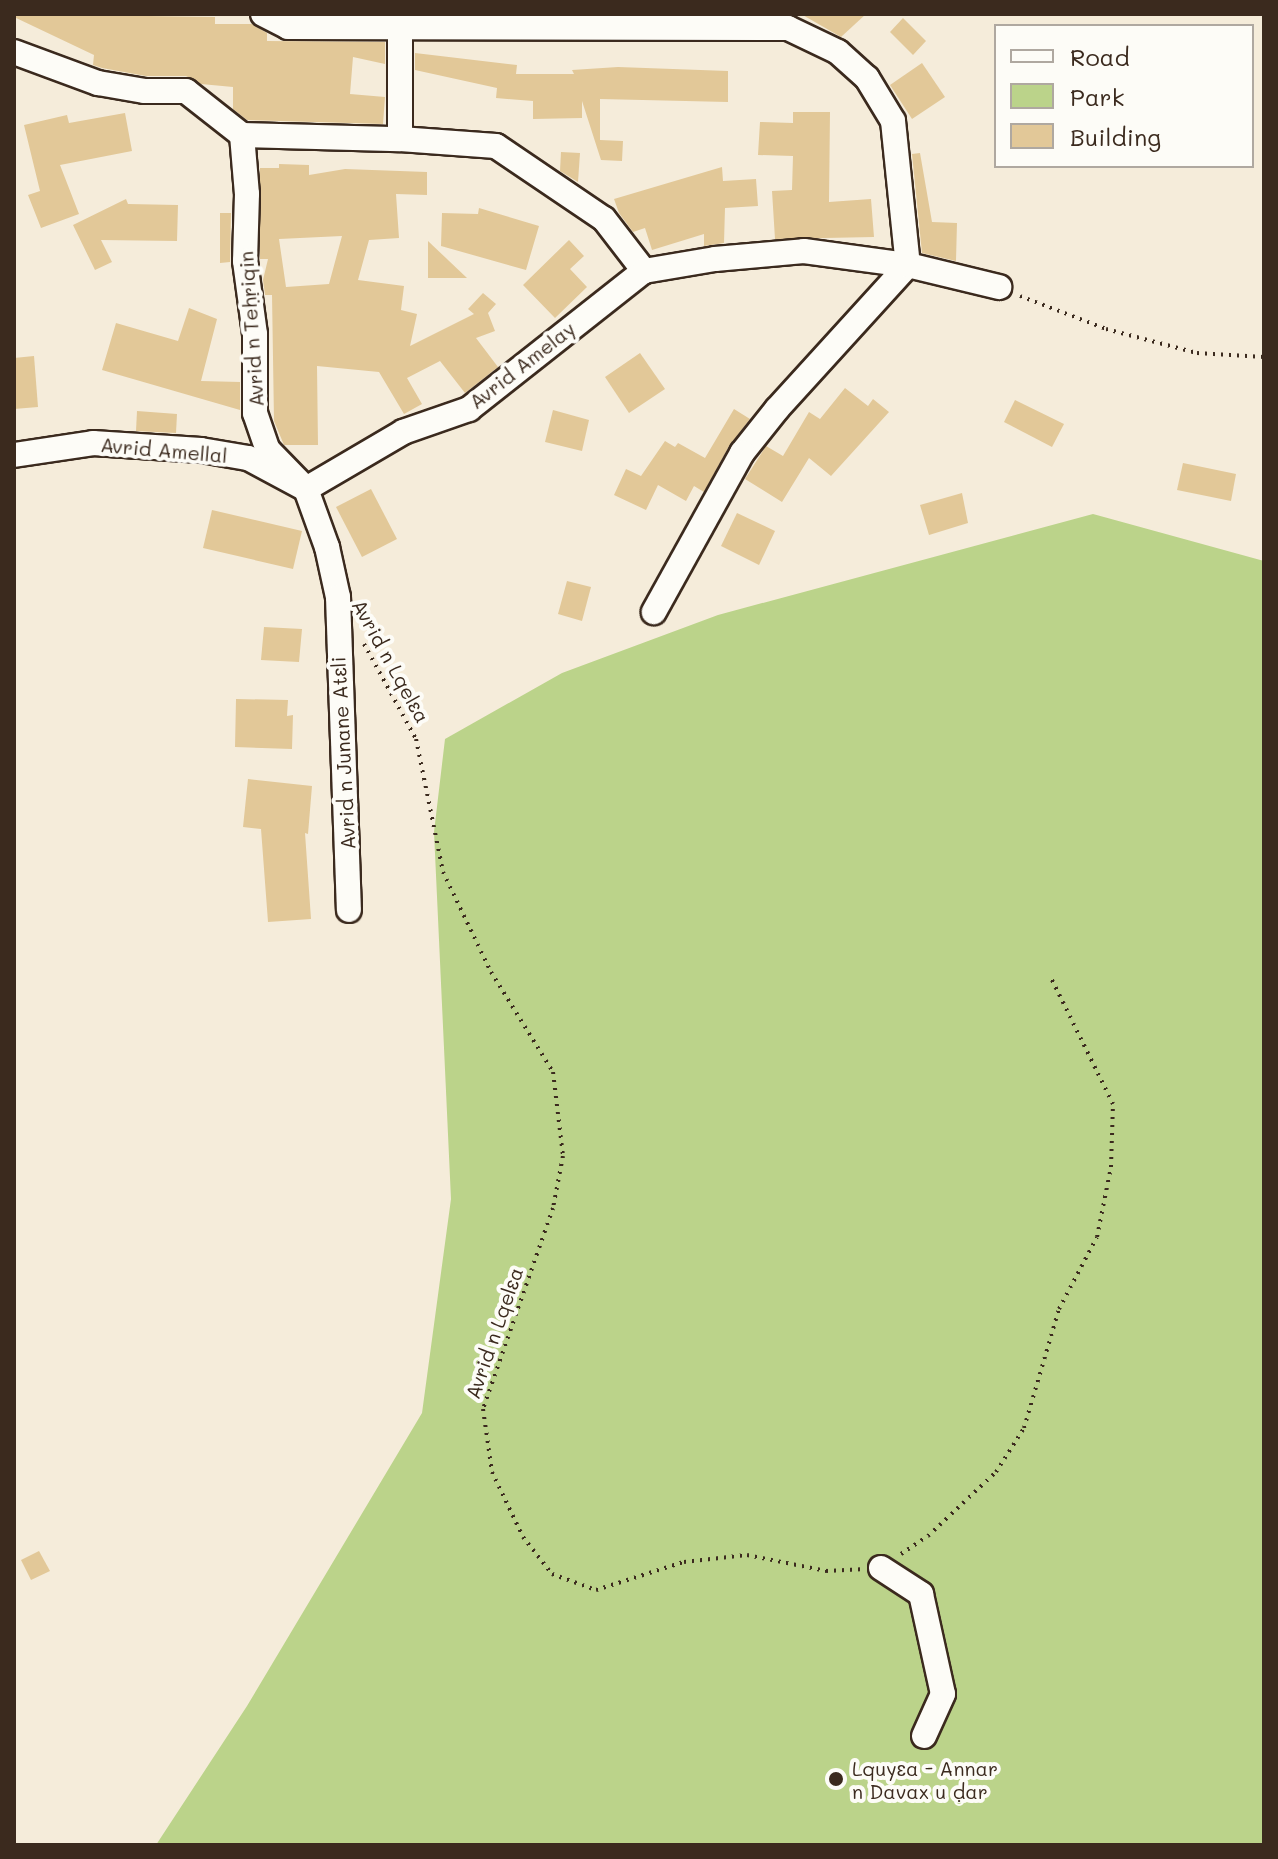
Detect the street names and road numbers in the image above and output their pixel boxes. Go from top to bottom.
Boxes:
street label: Avrid n Teḥṛiqin [234,250,268,408]
street label: Avrid Amelay [464,316,580,414]
street label: Avrid Amellal [100,432,228,468]
street label: Avrid n Lqelɛa [347,595,435,727]
street label: Avrid n Junane Atɛli [326,656,360,850]
street label: Avrid n Lqelɛa [460,1264,528,1402]

